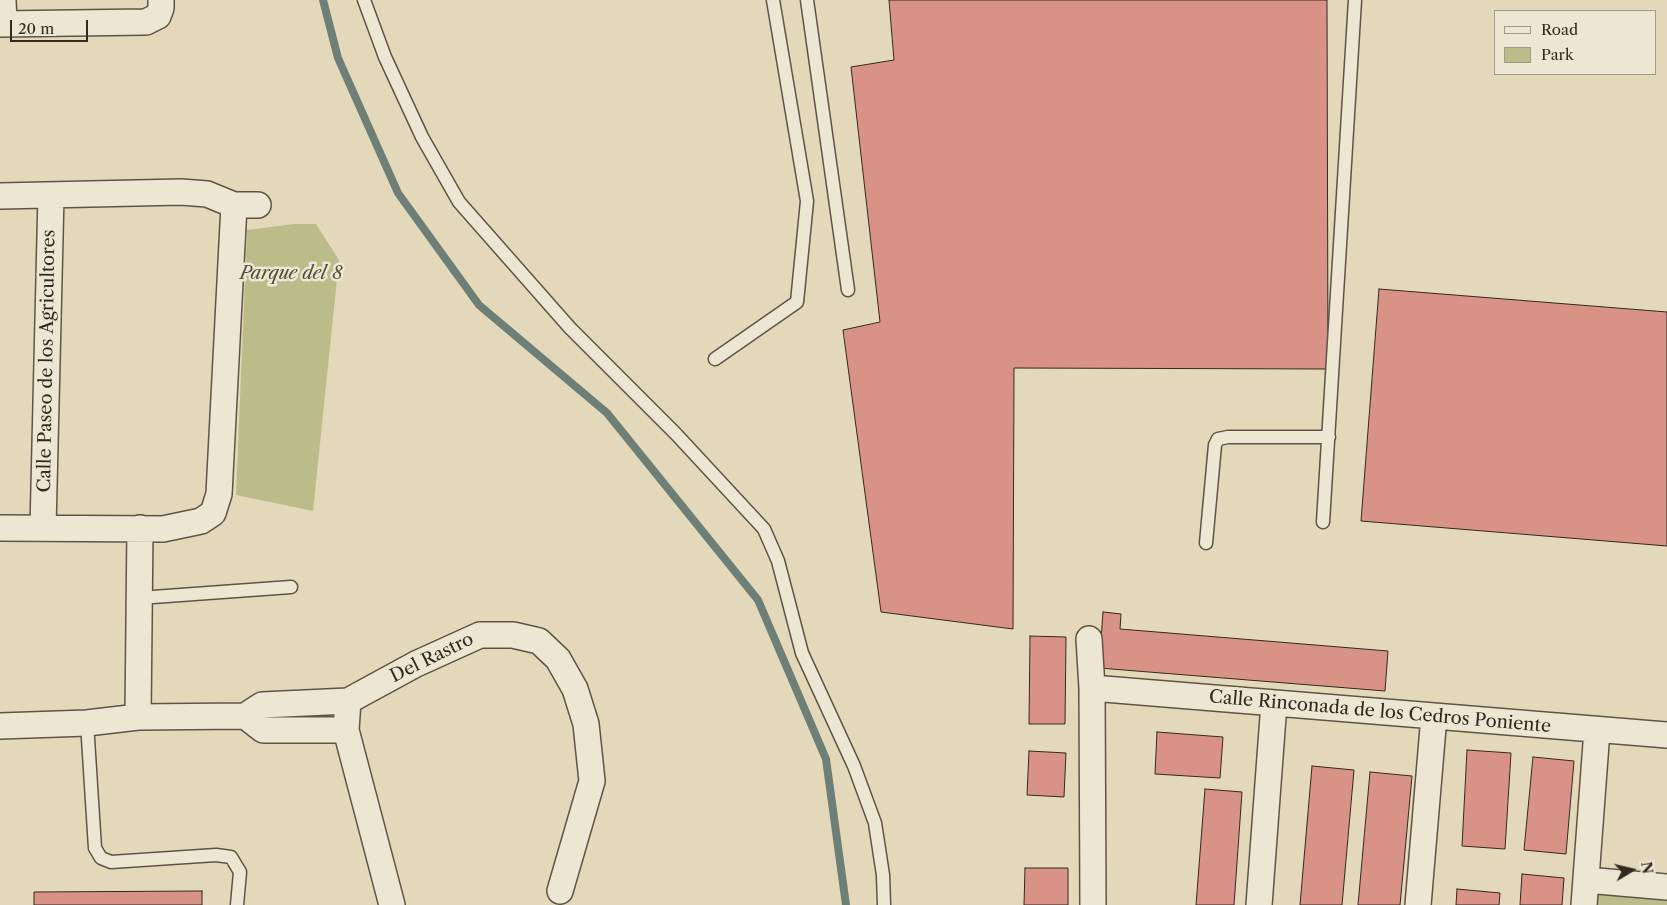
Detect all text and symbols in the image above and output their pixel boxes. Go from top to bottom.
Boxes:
scale bar [12,10,90,42]
legend [1494,10,1657,75]
text: 20 m [18,19,54,38]
text: Road [1541,20,1578,39]
text: Park [1541,45,1574,64]
street label: Calle Paseo de los Agricultores [34,229,60,493]
park label: Parque del 8 [240,263,342,285]
street label: Del Rastro [387,629,477,687]
street label: Calle Rinconada de los Cedros Poniente [1208,686,1552,738]
north arrow [1607,845,1657,895]
text: N [1637,860,1657,875]

